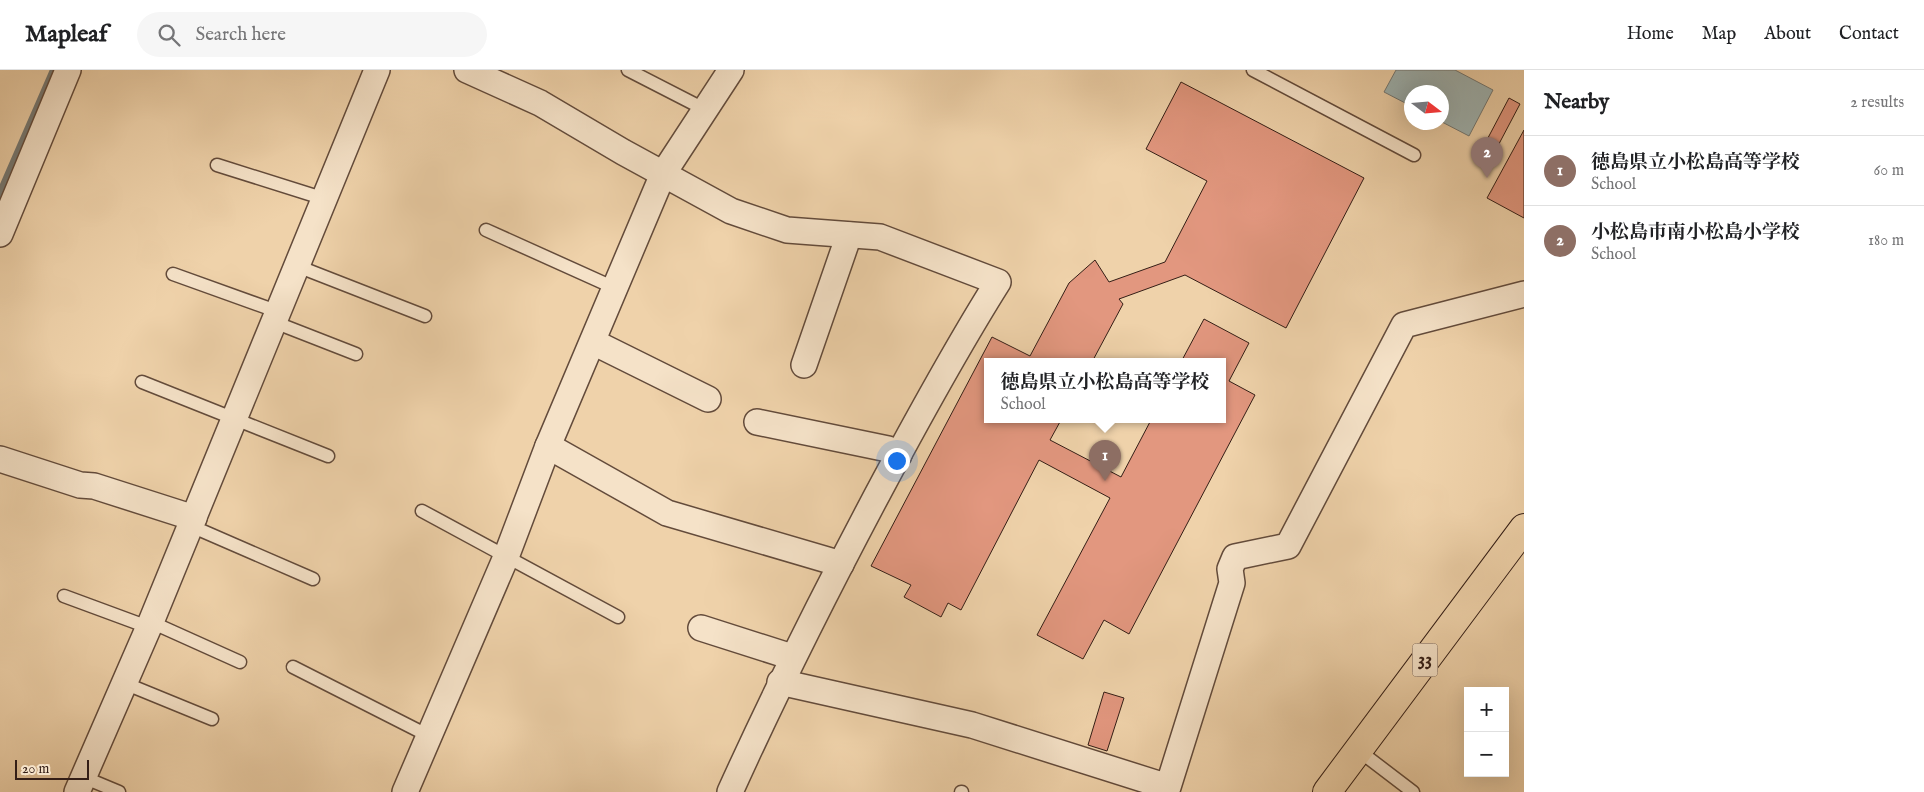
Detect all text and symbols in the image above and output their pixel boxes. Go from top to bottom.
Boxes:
search box [137,12,487,57]
text: Mapleaf [25,19,107,50]
icon: search [155,21,183,49]
text: Search here [195,23,286,47]
text: Home [1627,23,1674,46]
text: Map [1702,23,1736,46]
text: About [1764,23,1811,46]
text: Contact [1839,23,1899,46]
north arrow [1404,85,1449,130]
text: Nearby [1544,89,1609,116]
text: 2 results [1850,93,1904,113]
pin: 2 [1471,137,1503,178]
text: 徳島県立小松島高等学校 [1591,151,1800,175]
text: 1 [1557,161,1563,181]
text: 60 m [1874,161,1904,181]
text: School [1591,175,1636,195]
text: 小松島市南小松島小学校 [1591,221,1800,245]
text: 2 [1556,231,1564,251]
text: 180 m [1868,231,1904,251]
text: School [1591,245,1636,265]
popup [984,358,1226,423]
text: 徳島県立小松島高等学校 [1000,371,1210,395]
text: School [1000,395,1046,415]
pin: 1 [1089,440,1121,481]
your location [884,448,910,474]
road number: 33 [1412,644,1438,676]
map controls [1464,687,1509,777]
button: + [1464,687,1509,732]
button: − [1464,732,1509,777]
scale bar [15,757,89,780]
text: 20 m [22,760,49,778]

